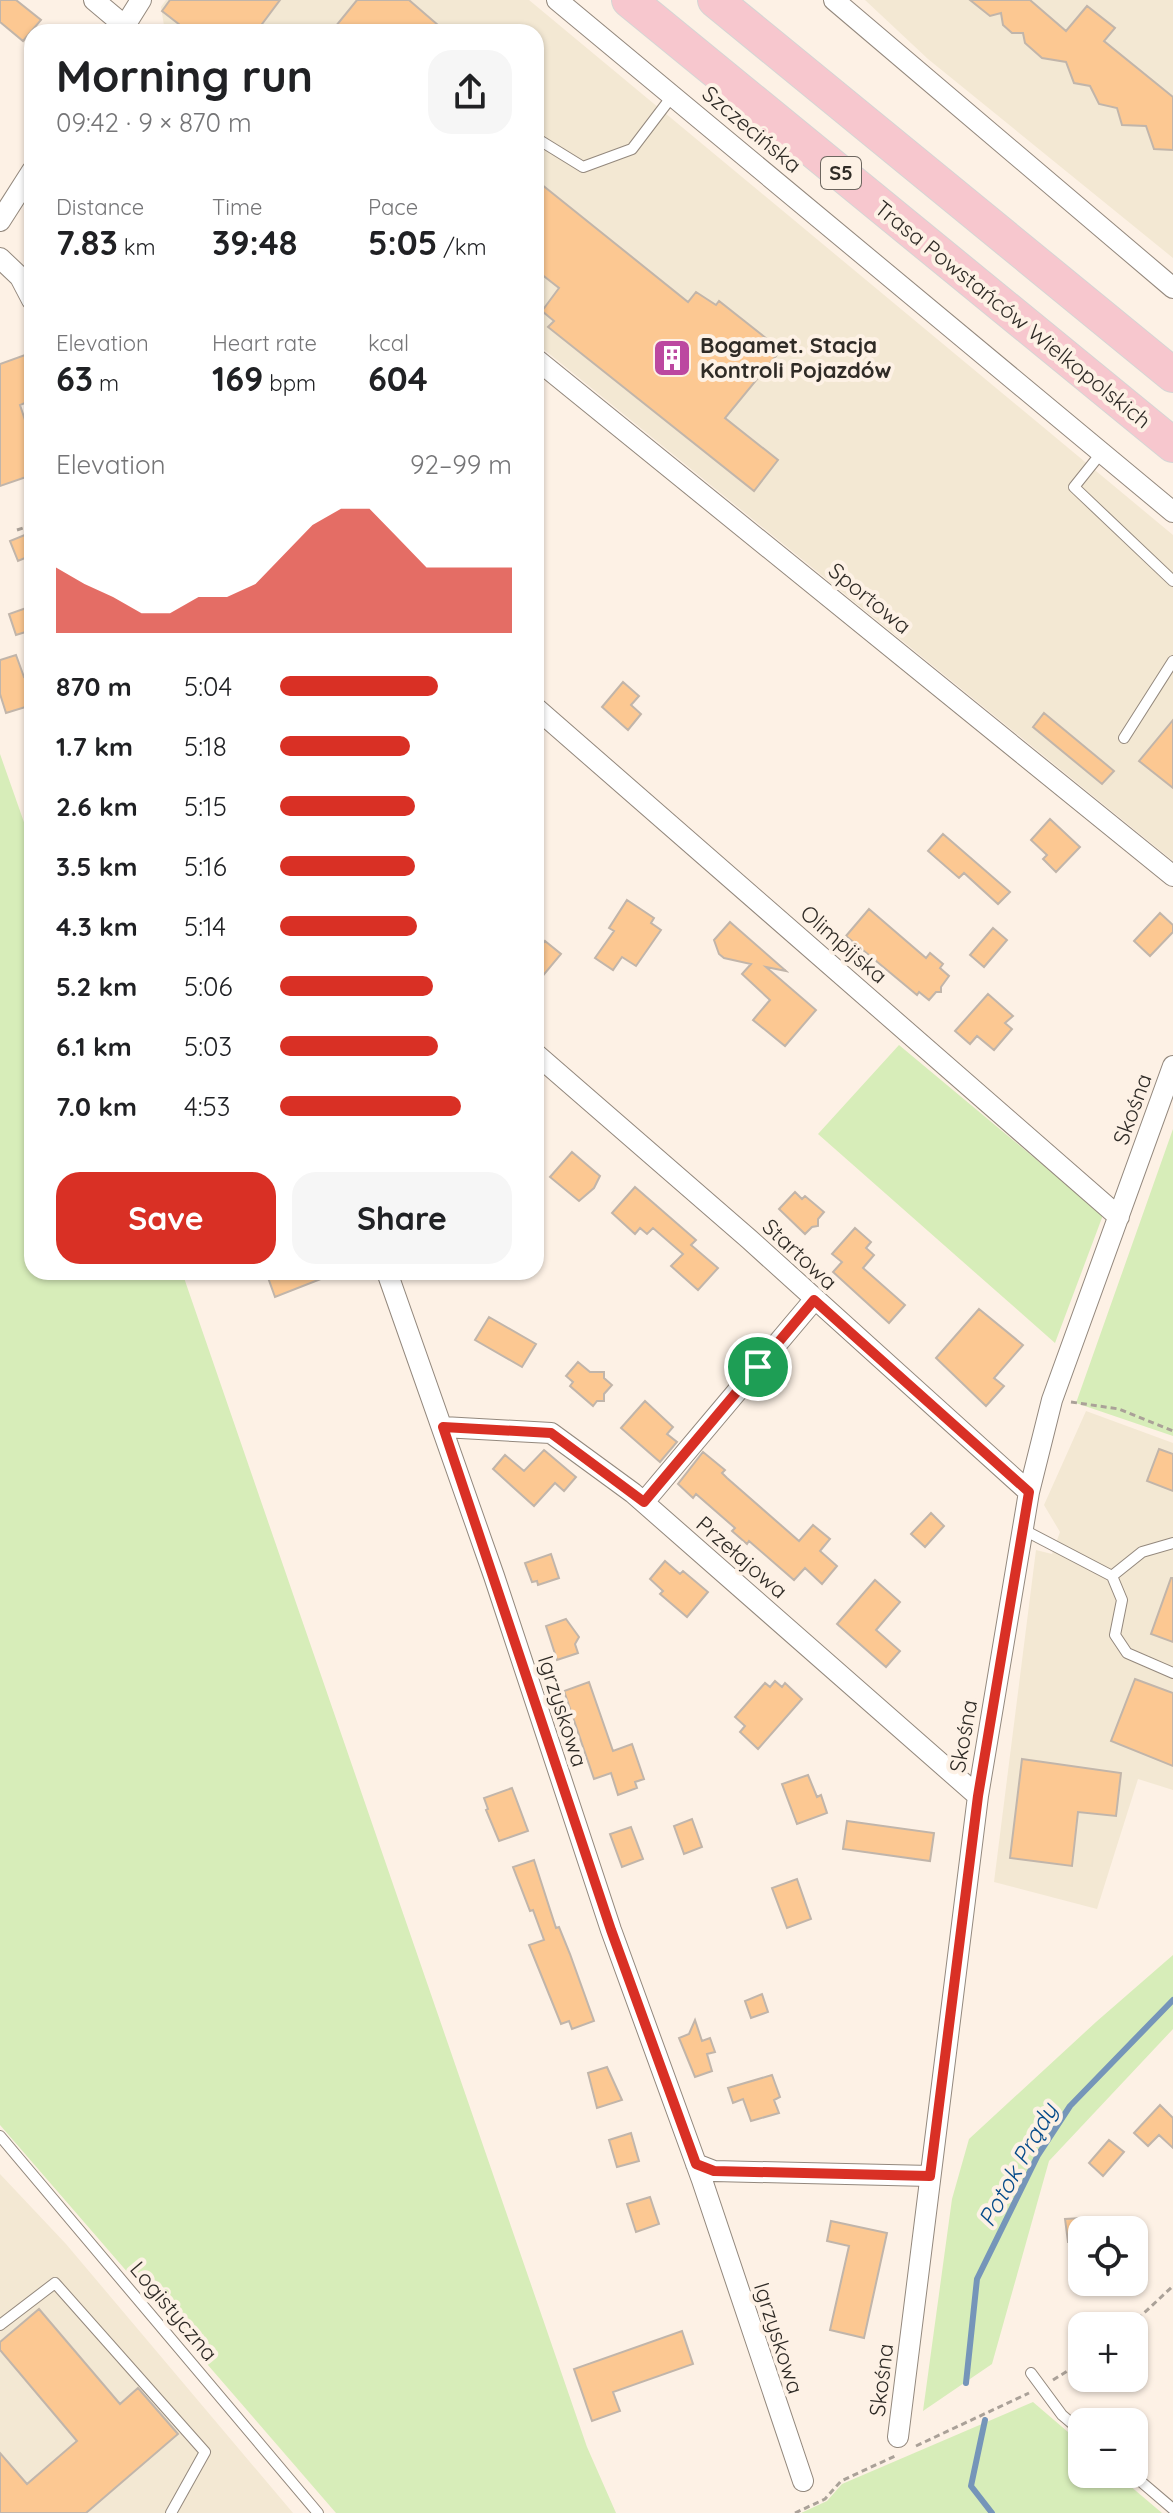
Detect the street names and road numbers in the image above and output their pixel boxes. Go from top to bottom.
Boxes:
street label: Szczecińska [697,79,807,179]
road number: S5 [821,157,861,189]
street label: Trasa Powstańców Wielkopolskich [869,194,1157,434]
street label: Sportowa [823,556,917,640]
street label: Olimpijska [795,899,893,989]
street label: Skośna [1106,1070,1158,1148]
street label: Startowa [757,1212,843,1296]
street label: Przełajowa [691,1510,793,1604]
street label: Igrzyskowa [532,1652,594,1770]
street label: Skośna [943,1697,983,1775]
street label: Logistyczna [124,2255,224,2367]
street label: Igrzyskowa [748,2279,810,2397]
street label: Skośna [863,2342,899,2418]

